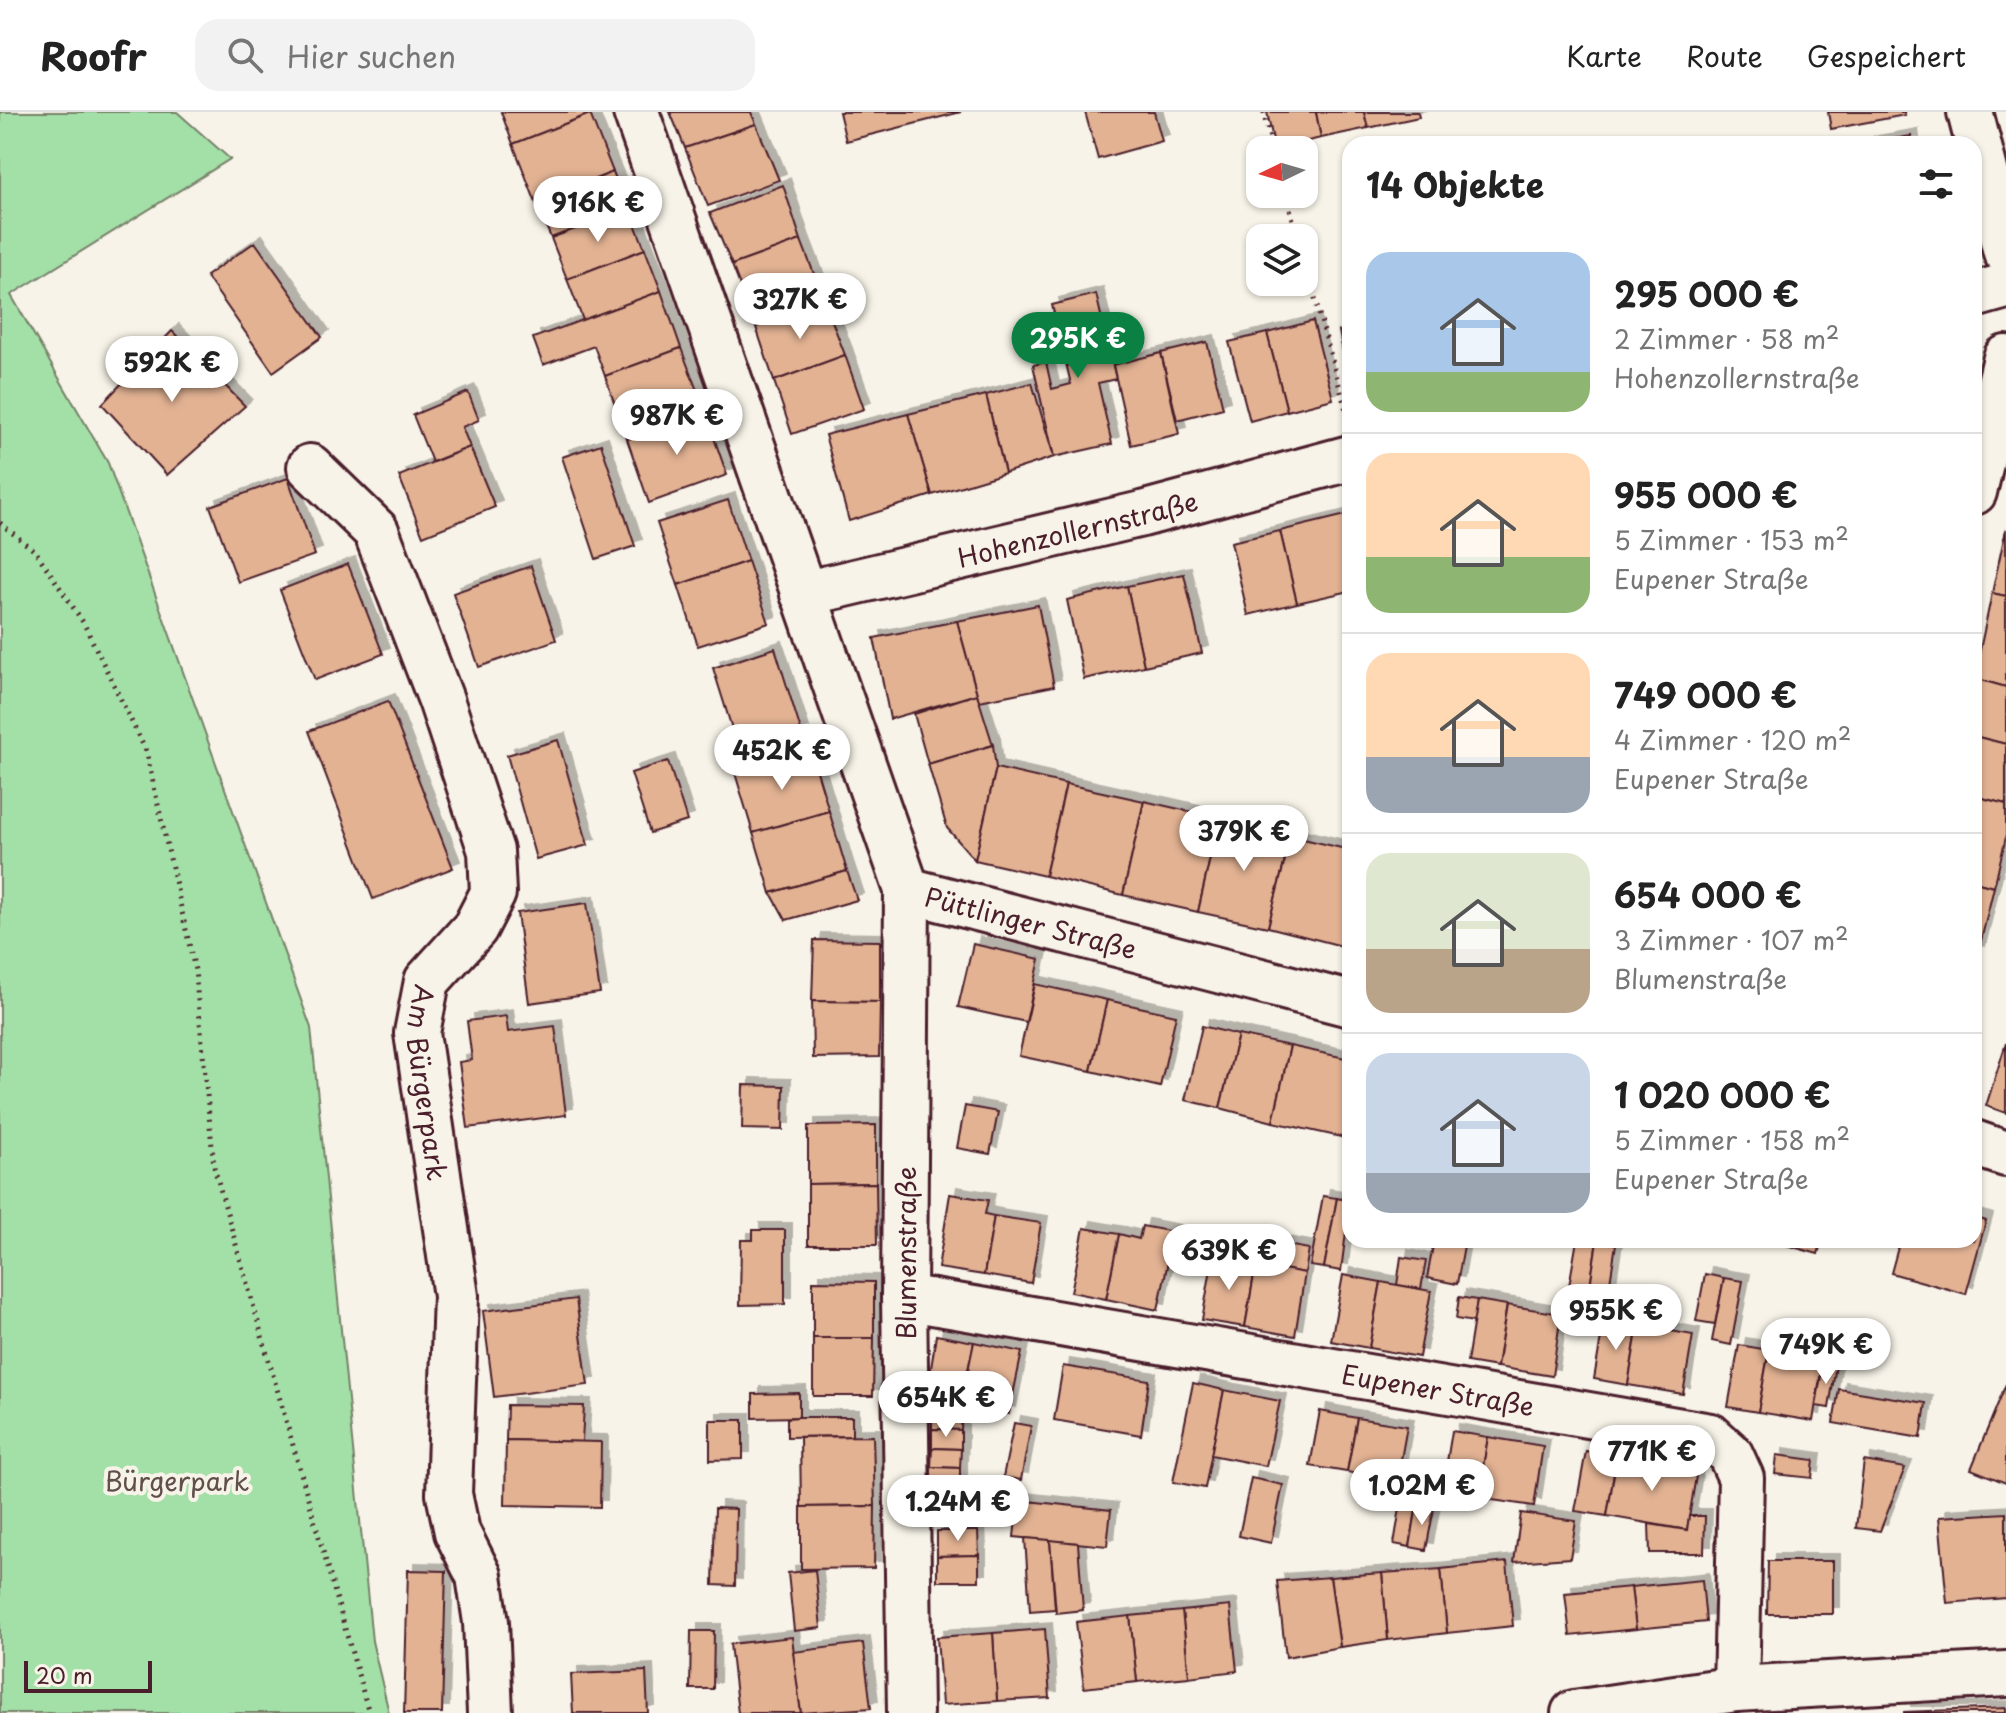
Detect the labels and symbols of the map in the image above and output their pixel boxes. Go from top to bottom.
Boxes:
north arrow [1246,136,1318,208]
pin: 916K € [533,176,663,244]
pin: 327K € [735,273,865,341]
pin: 295K € [1013,312,1143,380]
pin: 592K € [107,336,237,404]
pin: 987K € [612,389,742,457]
street label: Hohenzollernstraße [953,480,1202,576]
pin: 452K € [717,724,847,792]
pin: 379K € [1179,805,1309,873]
street label: Püttlinger Straße [921,876,1141,968]
street label: Am Bürgerpark [397,982,458,1183]
street label: Blumenstraße [886,1166,925,1340]
pin: 639K € [1164,1224,1294,1292]
pin: 955K € [1551,1284,1681,1352]
pin: 749K € [1761,1318,1891,1386]
street label: Eupener Straße [1339,1353,1537,1425]
pin: 654K € [881,1371,1011,1439]
pin: 771K € [1587,1425,1717,1493]
pin: 1.02M € [1348,1459,1496,1527]
park label: Bürgerpark [105,1461,249,1500]
pin: 1.24M € [884,1475,1032,1543]
scale bar [24,1657,152,1693]

